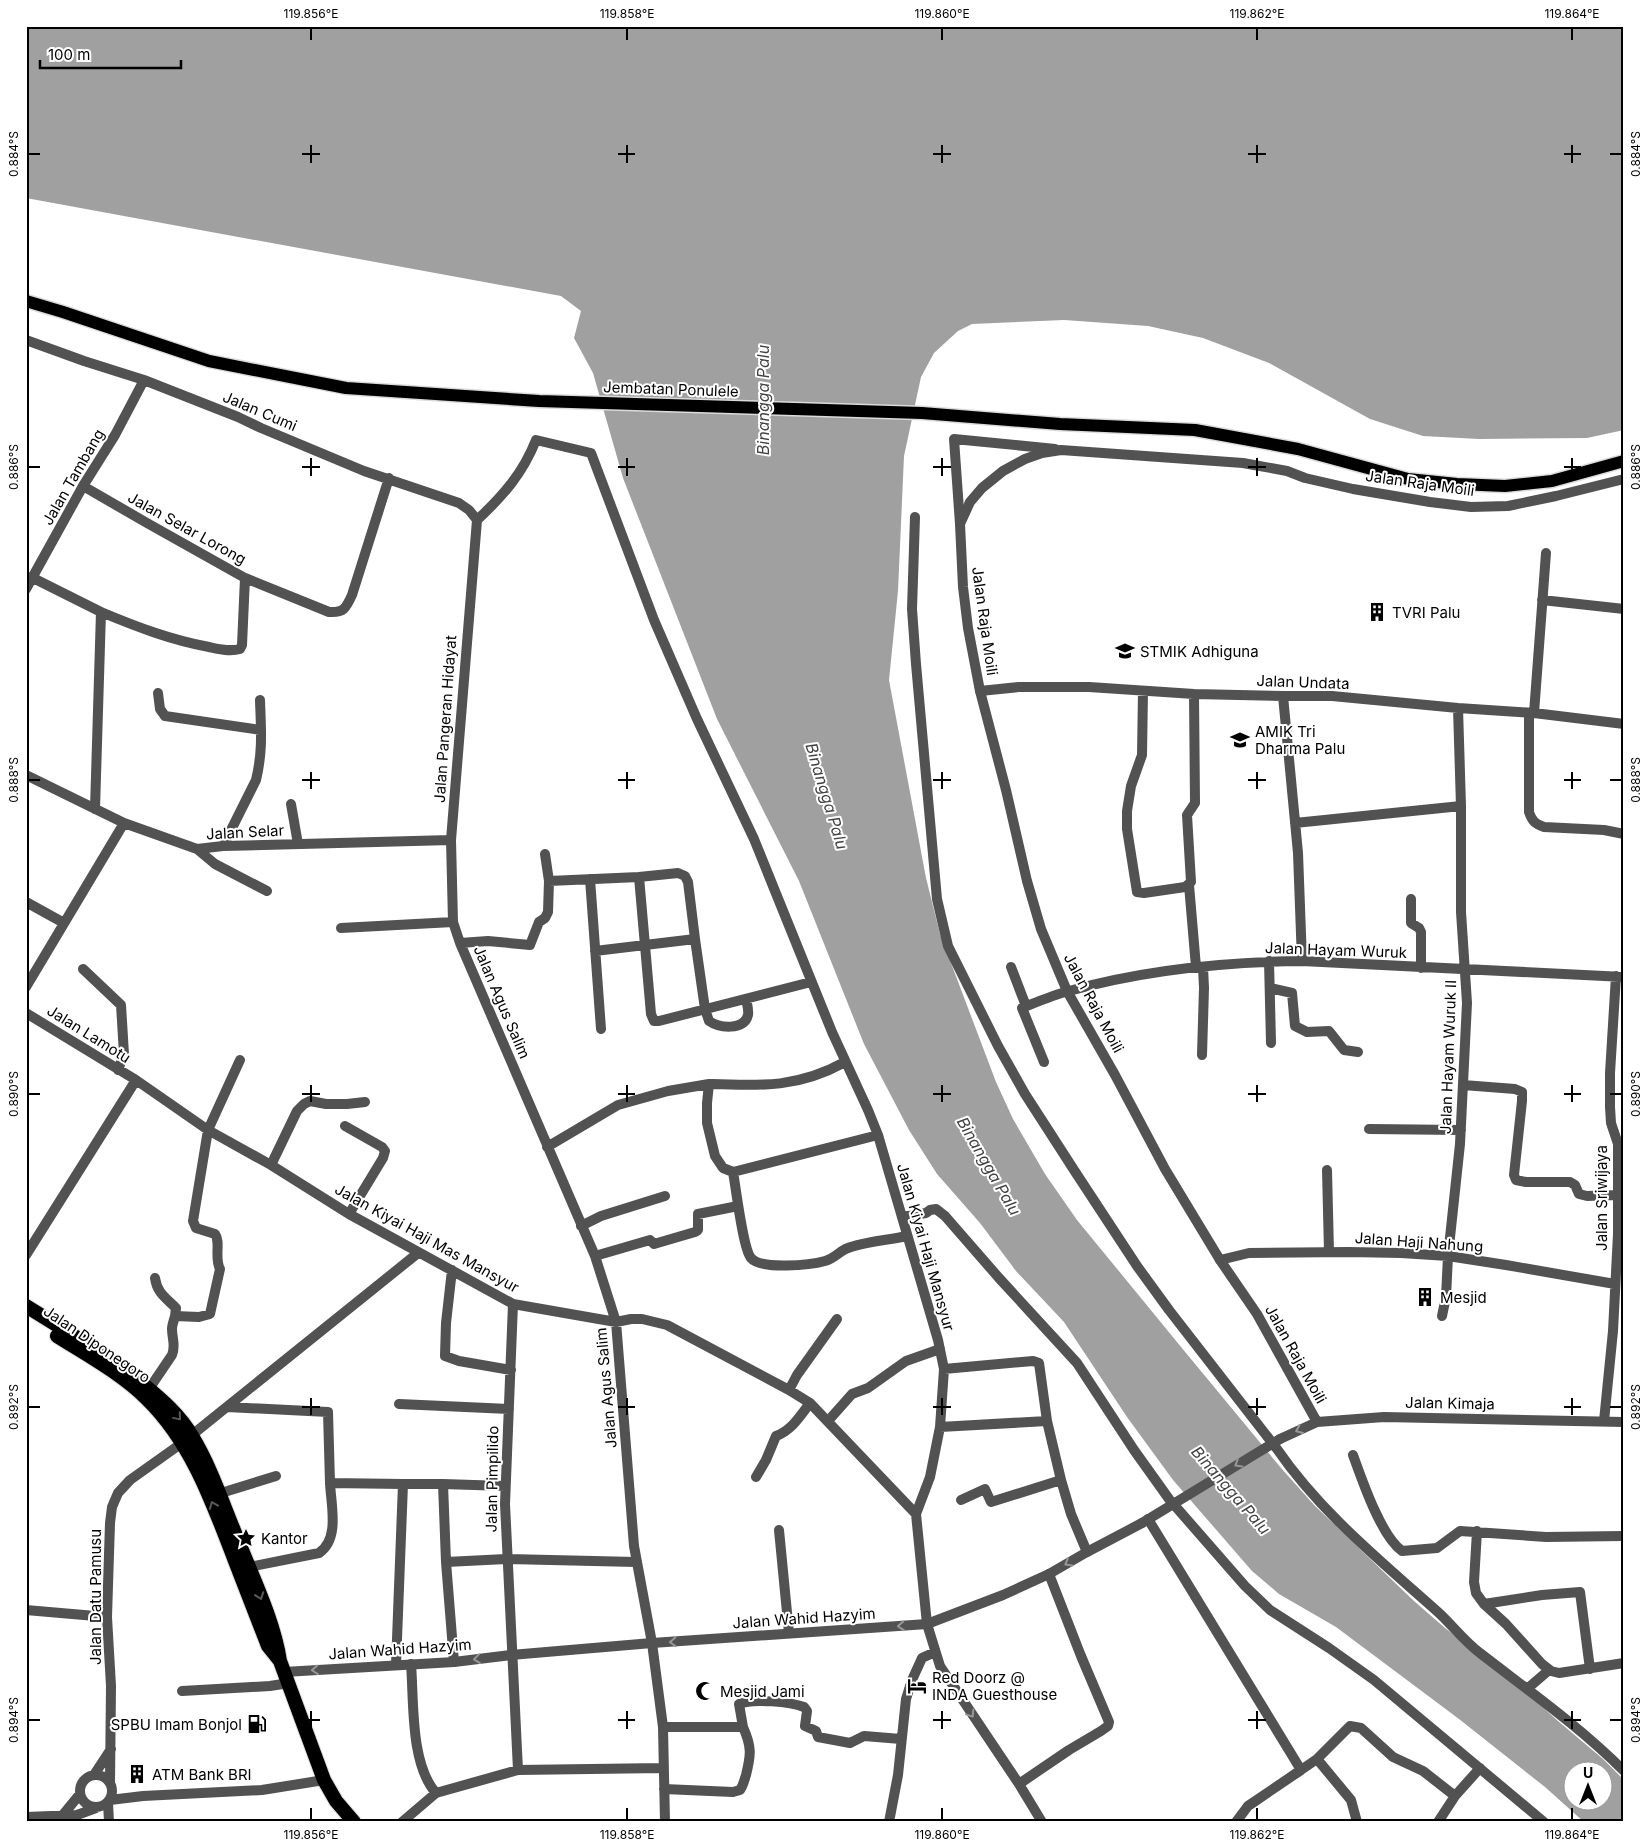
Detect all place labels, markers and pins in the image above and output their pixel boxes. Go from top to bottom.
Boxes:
building icon: TVRI Palu [1366,601,1388,623]
place label: TVRI Palu [1392,603,1460,622]
school or university icon: STMIK Adhiguna [1114,640,1136,662]
place label: STMIK Adhiguna [1140,642,1259,661]
place label: AMIK Tri Dharma Palu [1255,722,1345,758]
school or university icon: AMIK Tri Dharma Palu [1229,729,1251,751]
building icon: Mesjid [1414,1286,1436,1308]
place label: Mesjid [1440,1288,1487,1307]
place icon: Kantor [235,1527,257,1549]
place label: Kantor [261,1529,308,1548]
place label: Red Doorz @ INDA Guesthouse [932,1668,1057,1704]
hotel icon: Red Doorz @ INDA Guesthouse [906,1675,928,1697]
mosque icon: Mesjid Jami [694,1680,716,1702]
place label: Mesjid Jami [720,1682,805,1701]
fuel station icon: SPBU Imam Bonjol [246,1713,268,1735]
place label: SPBU Imam Bonjol [111,1715,242,1734]
building icon: ATM Bank BRI [126,1763,148,1785]
place label: ATM Bank BRI [152,1765,252,1784]

